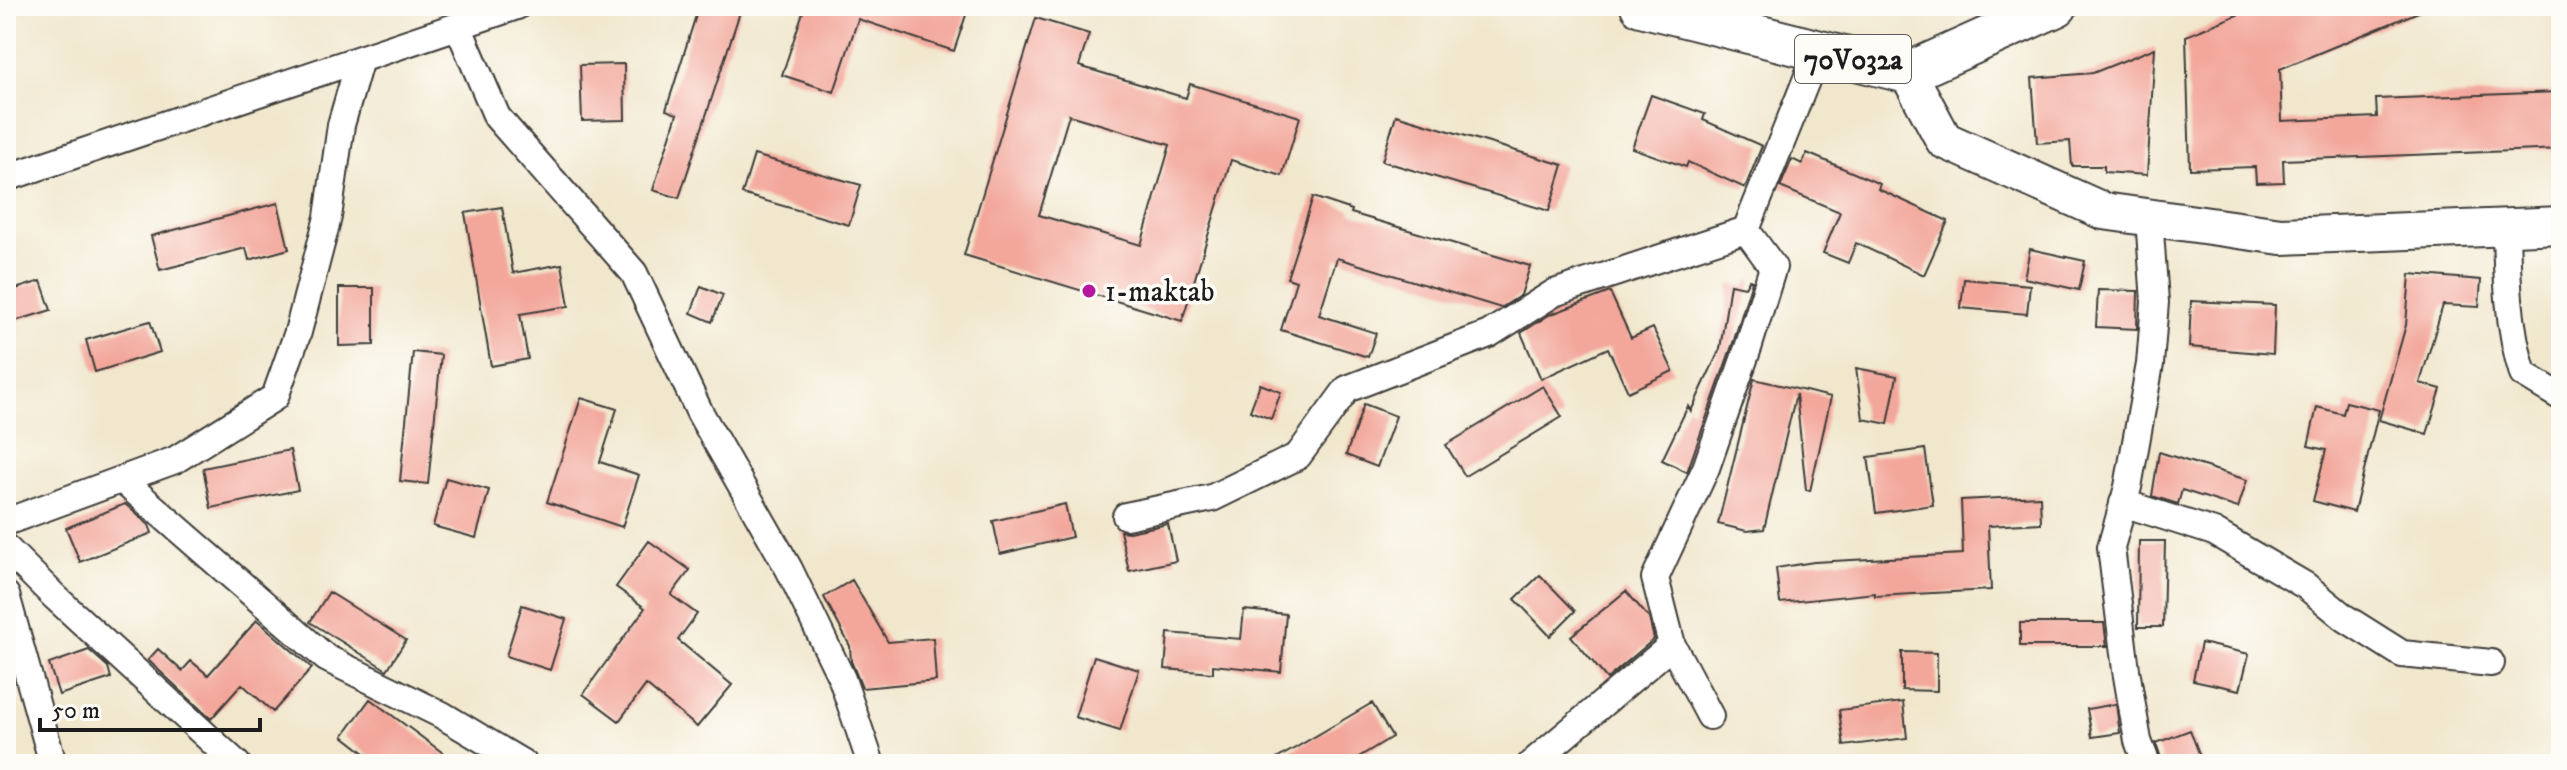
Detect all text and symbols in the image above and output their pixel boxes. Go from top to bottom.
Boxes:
road number: 70V032a [1795,35,1911,83]
place label: 1-maktab [1105,274,1215,311]
marker: 1-maktab [1080,282,1098,300]
scale bar [40,682,260,732]
text: 50 m [52,696,100,726]

